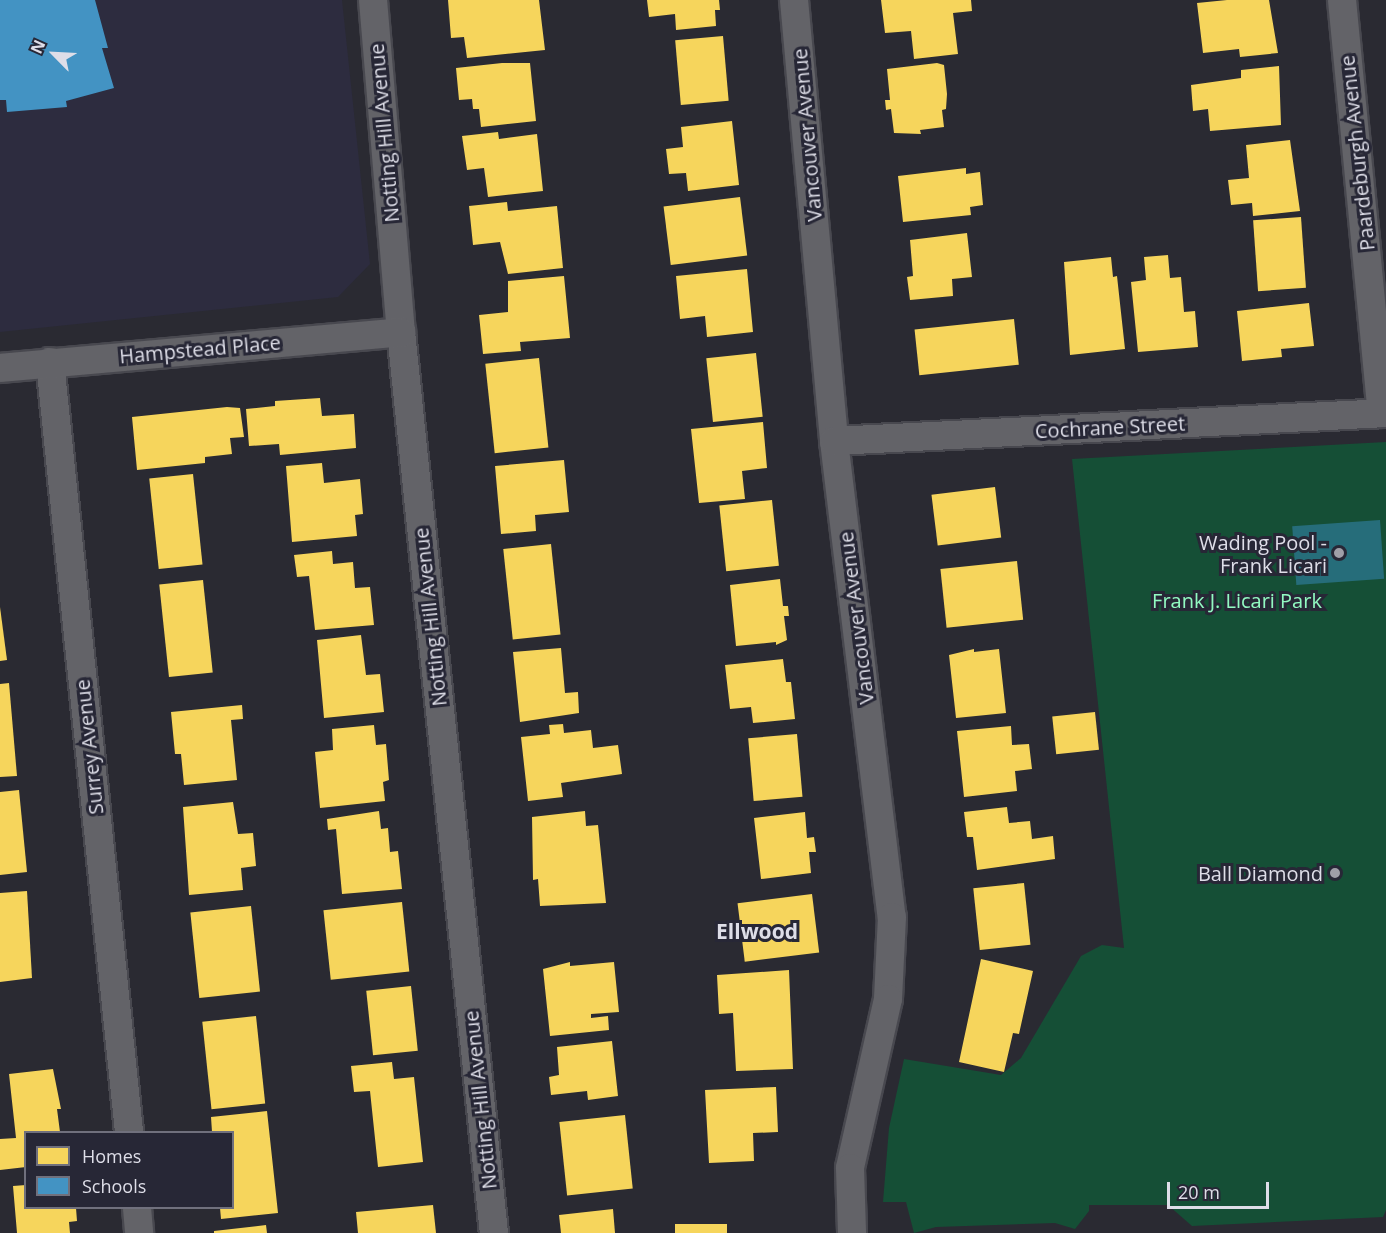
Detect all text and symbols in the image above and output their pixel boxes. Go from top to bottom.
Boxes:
north arrow [24,24,84,84]
text: N [25,36,50,57]
street label: Notting Hill Avenue [364,43,404,223]
street label: Vancouver Avenue [787,48,827,222]
street label: Paardeburgh Avenue [1335,54,1379,252]
street label: Hampstead Place [118,330,282,368]
street label: Cochrane Street [1034,411,1186,443]
street label: Notting Hill Avenue [409,527,451,707]
street label: Vancouver Avenue [834,530,878,706]
place label: Wading Pool - Frank Licari [1199,530,1327,577]
marker: Wading Pool - Frank Licari [1332,546,1346,560]
park label: Frank J. Licari Park [1152,588,1322,612]
street label: Surrey Avenue [70,678,108,816]
place label: Ball Diamond [1198,861,1323,885]
marker: Ball Diamond [1328,866,1342,880]
district label: Ellwood [716,918,798,944]
street label: Notting Hill Avenue [459,1010,501,1190]
legend [24,1131,234,1209]
text: Homes [82,1144,141,1168]
scale bar [1170,1170,1272,1208]
text: Schools [82,1174,146,1198]
text: 20 m [1178,1180,1220,1204]

